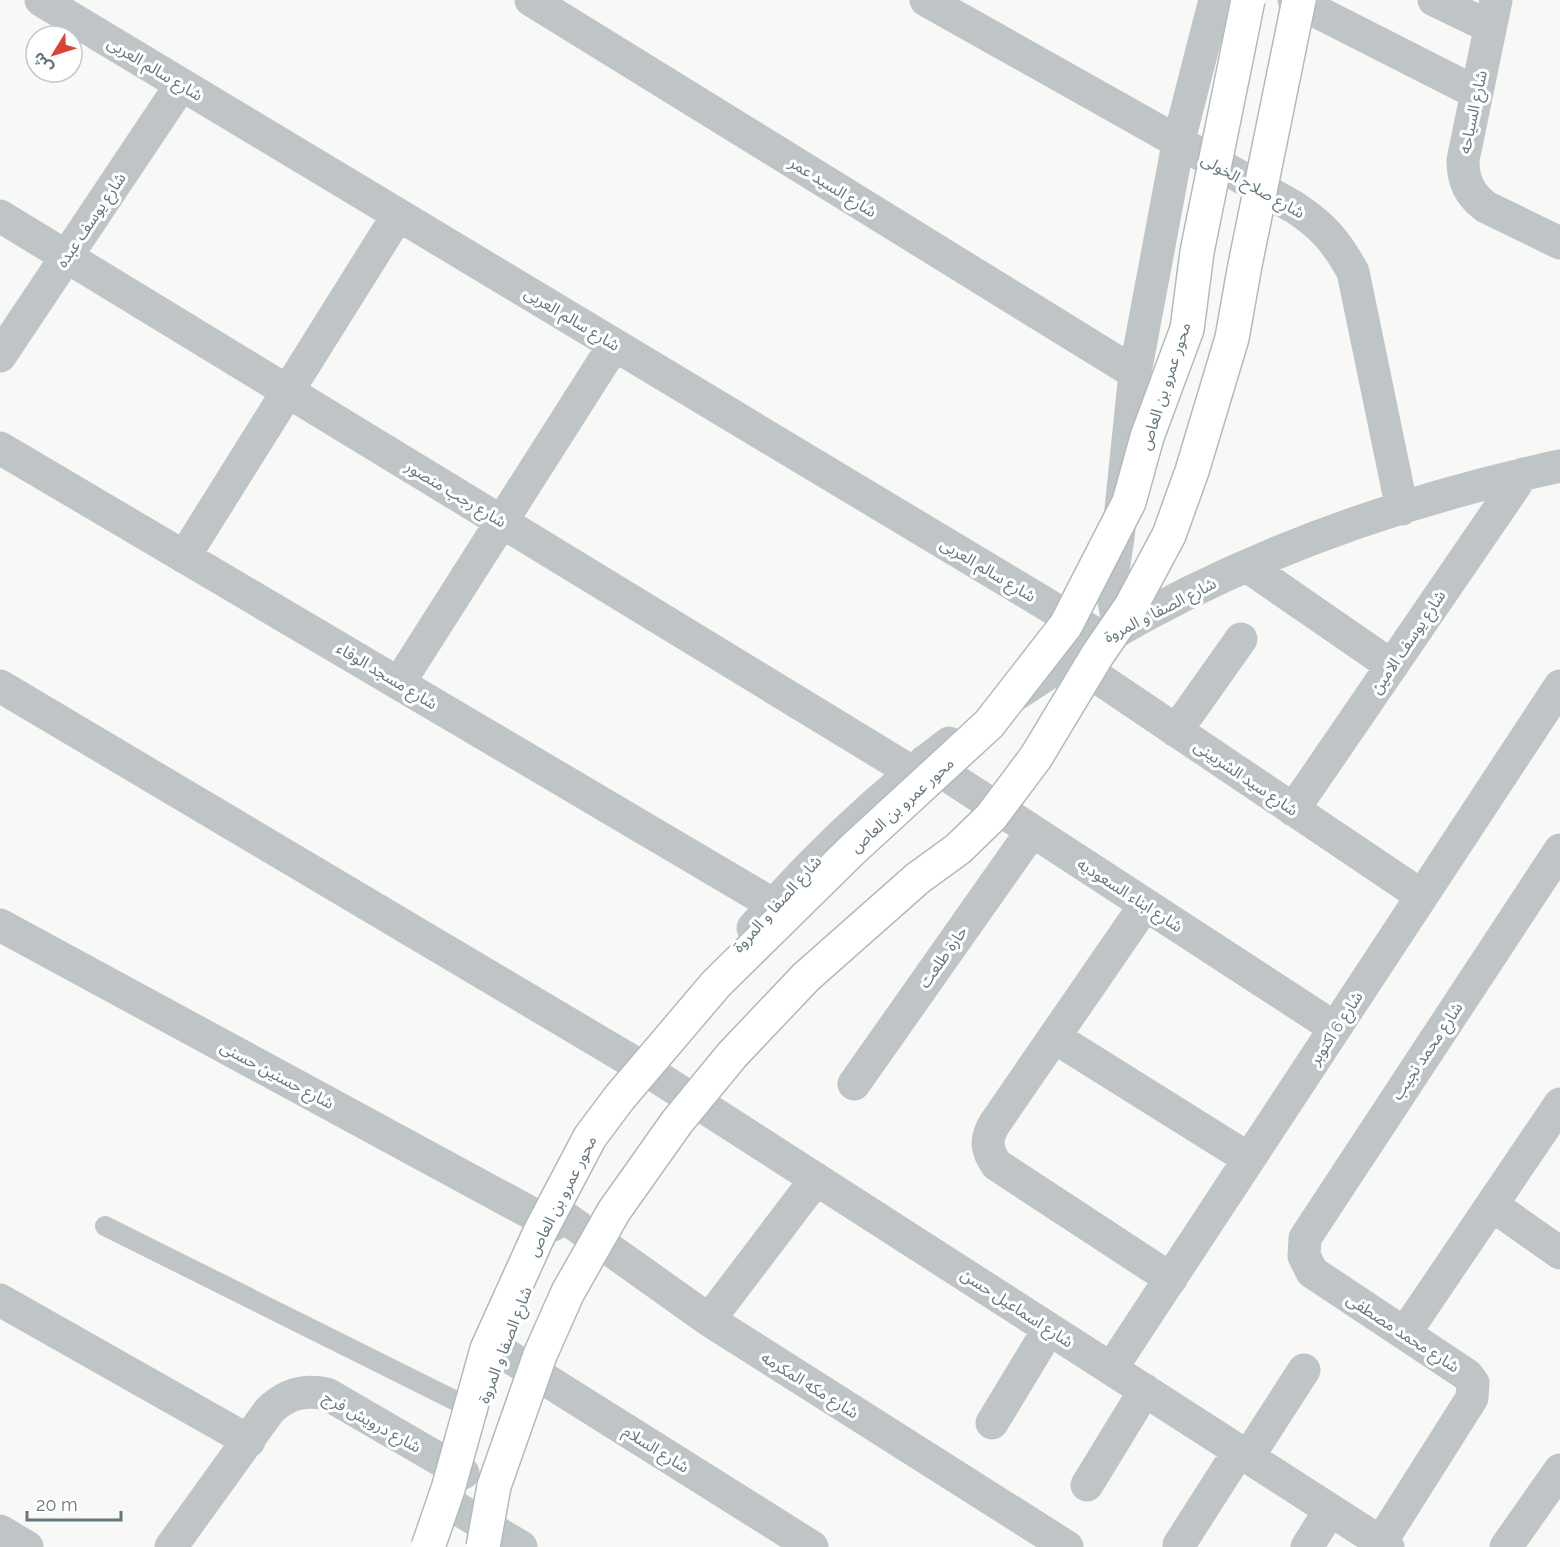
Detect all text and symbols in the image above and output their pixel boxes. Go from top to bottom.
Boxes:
north arrow [24,24,84,84]
street label: شارع سالم العربى [102,33,206,108]
text: ش [28,48,57,77]
street label: شارع السياحه [1455,69,1494,156]
street label: شارع صلاح الخولى [1197,150,1308,225]
street label: شارع السيد عمر [784,152,880,224]
street label: شارع يوسف عبده [52,169,132,273]
street label: شارع سالم العربى [519,283,623,358]
street label: محور عمرو بن العاص [1135,320,1195,452]
street label: شارع رجب منصور [400,456,510,534]
street label: شارع سالم العربى [935,534,1039,609]
street label: شارع الصفا و المروة [1101,574,1221,649]
street label: شارع يوسف الامين [1366,587,1452,699]
street label: شارع مسجد الوفاء [332,639,441,716]
street label: شارع سيد الشربينى [1189,736,1302,822]
street label: محور عمرو بن العاص [846,753,958,857]
street label: شارع الصفا و المروة [729,852,828,958]
street label: شارع ابناء السعوديه [1072,854,1186,939]
street label: حارة طلعت [915,922,971,992]
street label: شارع 6 اكتوبر [1305,988,1369,1071]
street label: شارع محمد نجيب [1387,999,1469,1105]
street label: شارع حسنين حسنى [216,1037,337,1116]
street label: محور عمرو بن العاص [523,1132,601,1260]
street label: شارع اسماعيل حسن [956,1265,1077,1354]
street label: شارع الصفا و المروة [474,1284,539,1407]
street label: شارع محمد مصطفى [1342,1290,1463,1379]
street label: شارع مكه المكرمه [756,1348,862,1425]
street label: شارع درويش فرج [318,1387,424,1459]
street label: شارع السلام [618,1421,692,1479]
scale bar [27,1484,122,1522]
text: 20 m [36,1494,78,1515]

